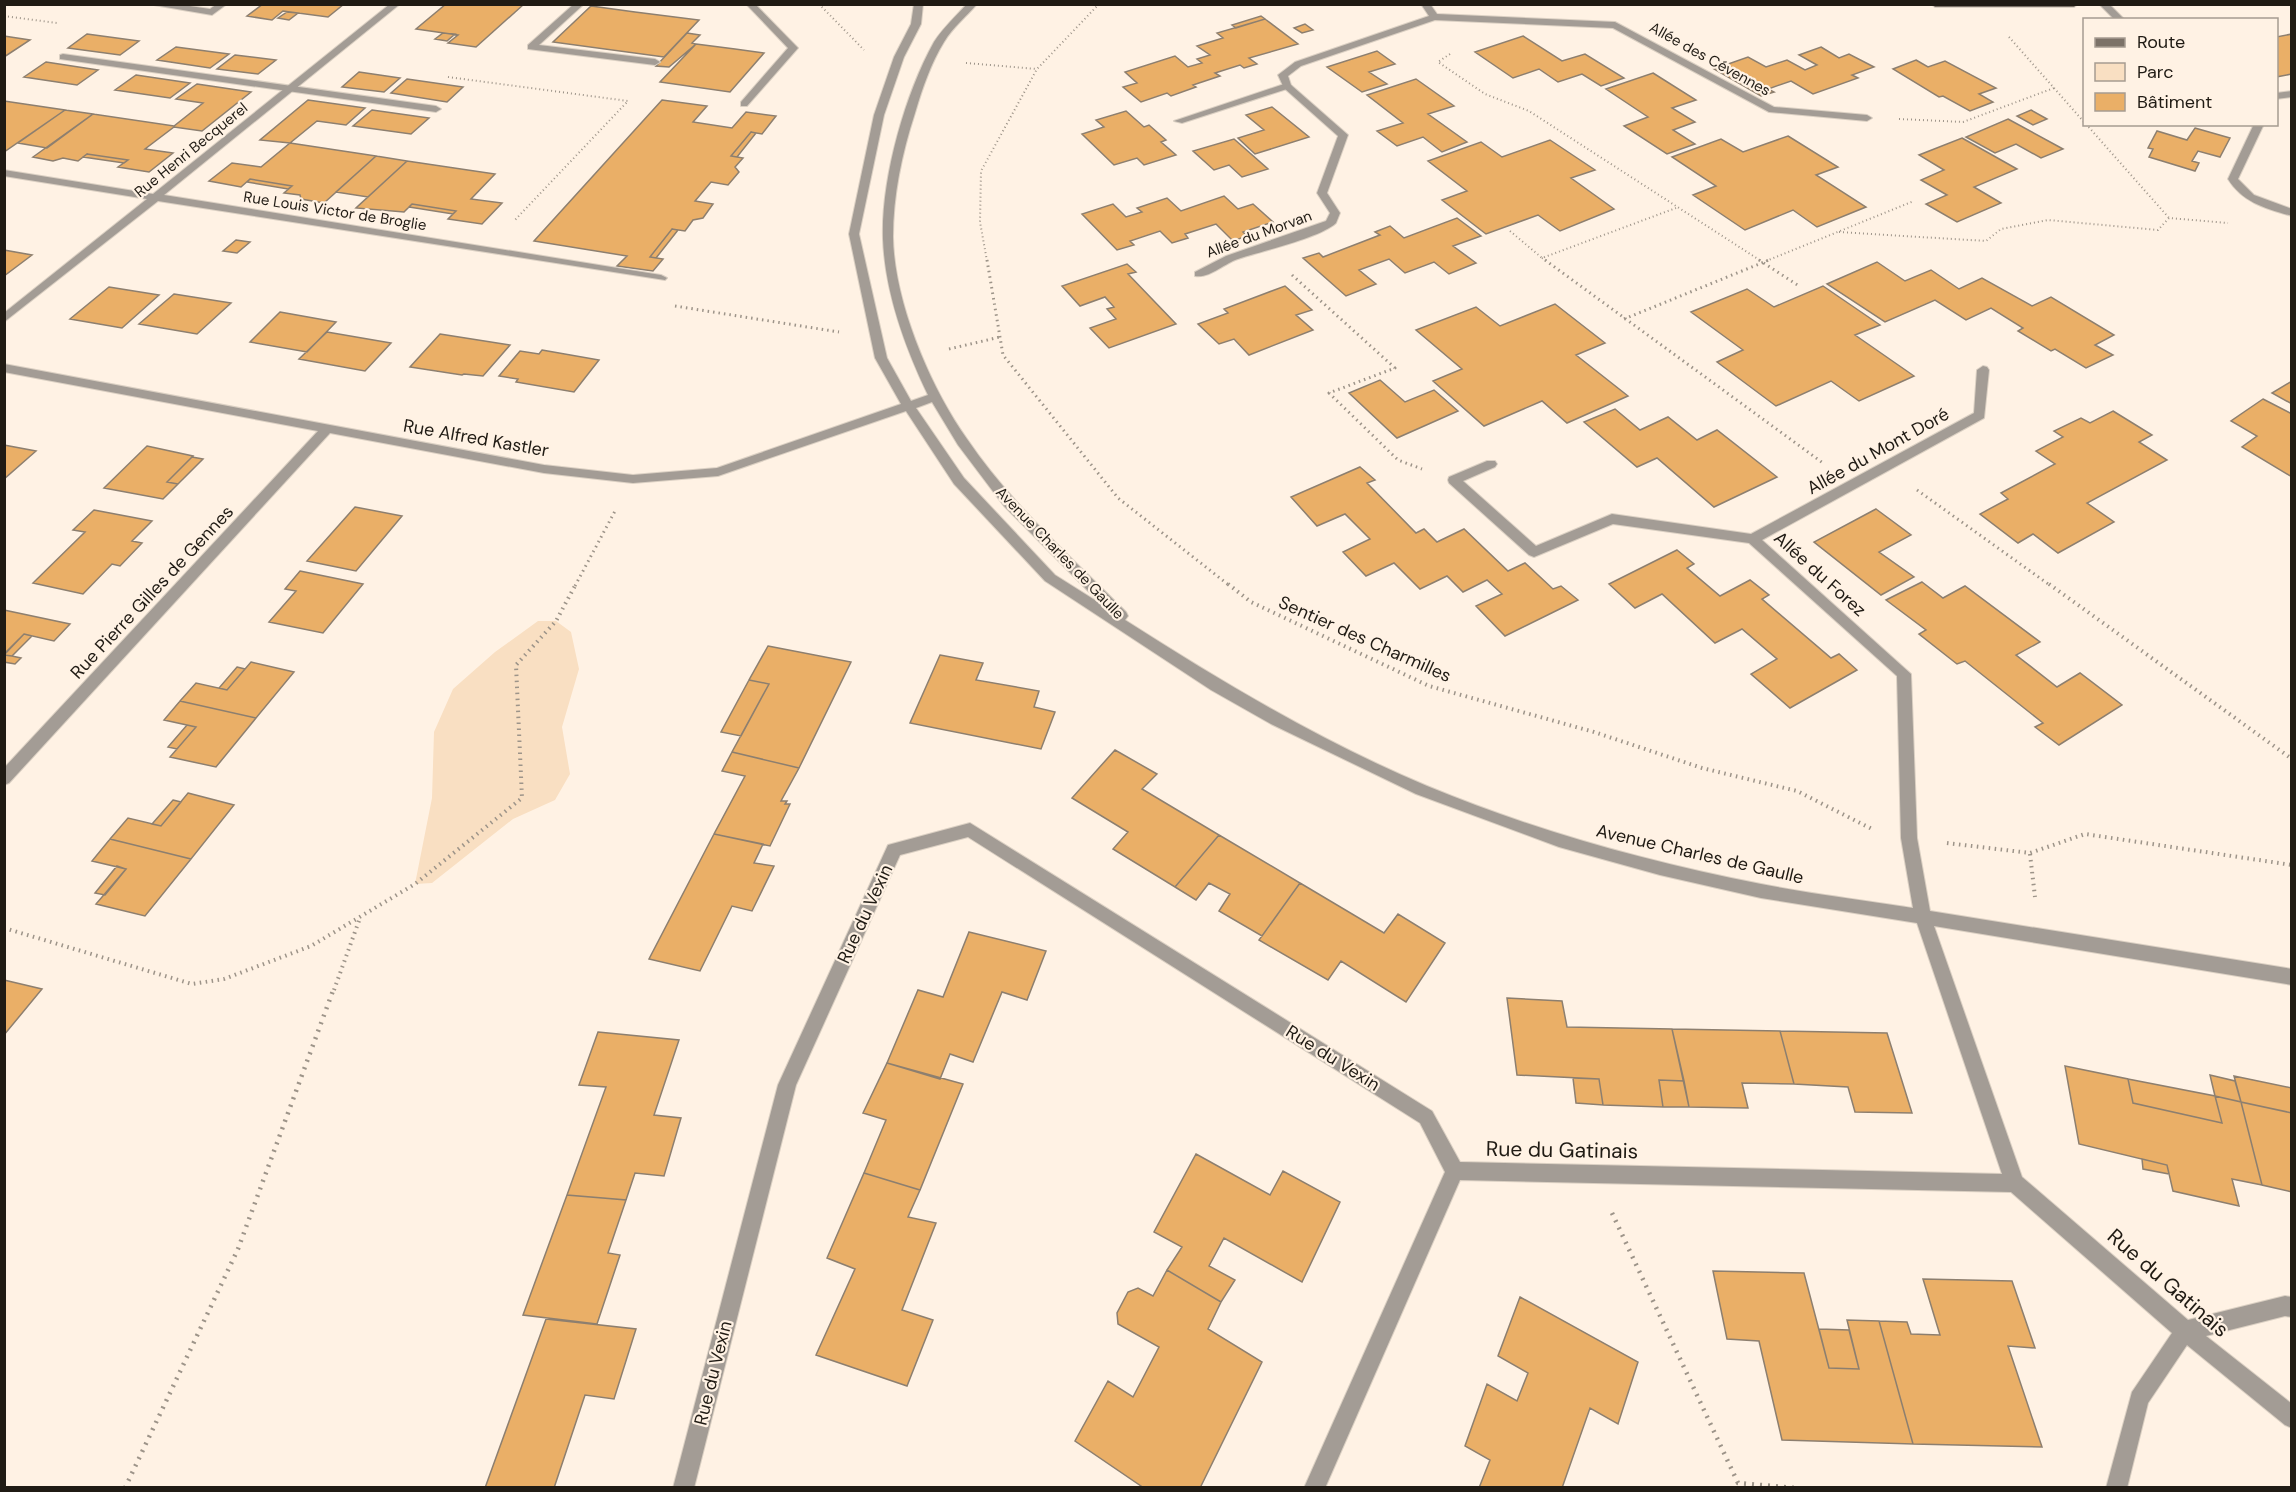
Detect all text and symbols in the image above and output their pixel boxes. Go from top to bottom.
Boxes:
street label: Allée des Cévennes [1646,17,1774,101]
legend [2083,18,2278,126]
text: Route [2137,30,2185,54]
text: Parc [2137,60,2173,84]
text: Bâtiment [2137,90,2212,114]
street label: Rue Henri Becquerel [130,98,252,202]
street label: Rue Louis Victor de Broglie [242,187,428,235]
street label: Allée du Morvan [1203,206,1315,262]
street label: Allée du Mont Doré [1803,402,1953,500]
street label: Rue Alfred Kastler [401,413,551,463]
street label: Avenue Charles de Gaulle [991,483,1129,623]
street label: Rue Pierre Gilles de Gennes [65,500,239,684]
street label: Allée du Forez [1769,526,1871,622]
street label: Sentier des Charmilles [1275,590,1455,688]
street label: Avenue Charles de Gaulle [1594,818,1806,890]
street label: Rue du Vexin [832,861,898,967]
street label: Rue du Vexin [1281,1020,1385,1096]
street label: Rue du Gatinais [1486,1135,1638,1165]
street label: Rue du Gatinais [2101,1223,2235,1343]
street label: Rue du Vexin [688,1318,738,1428]

